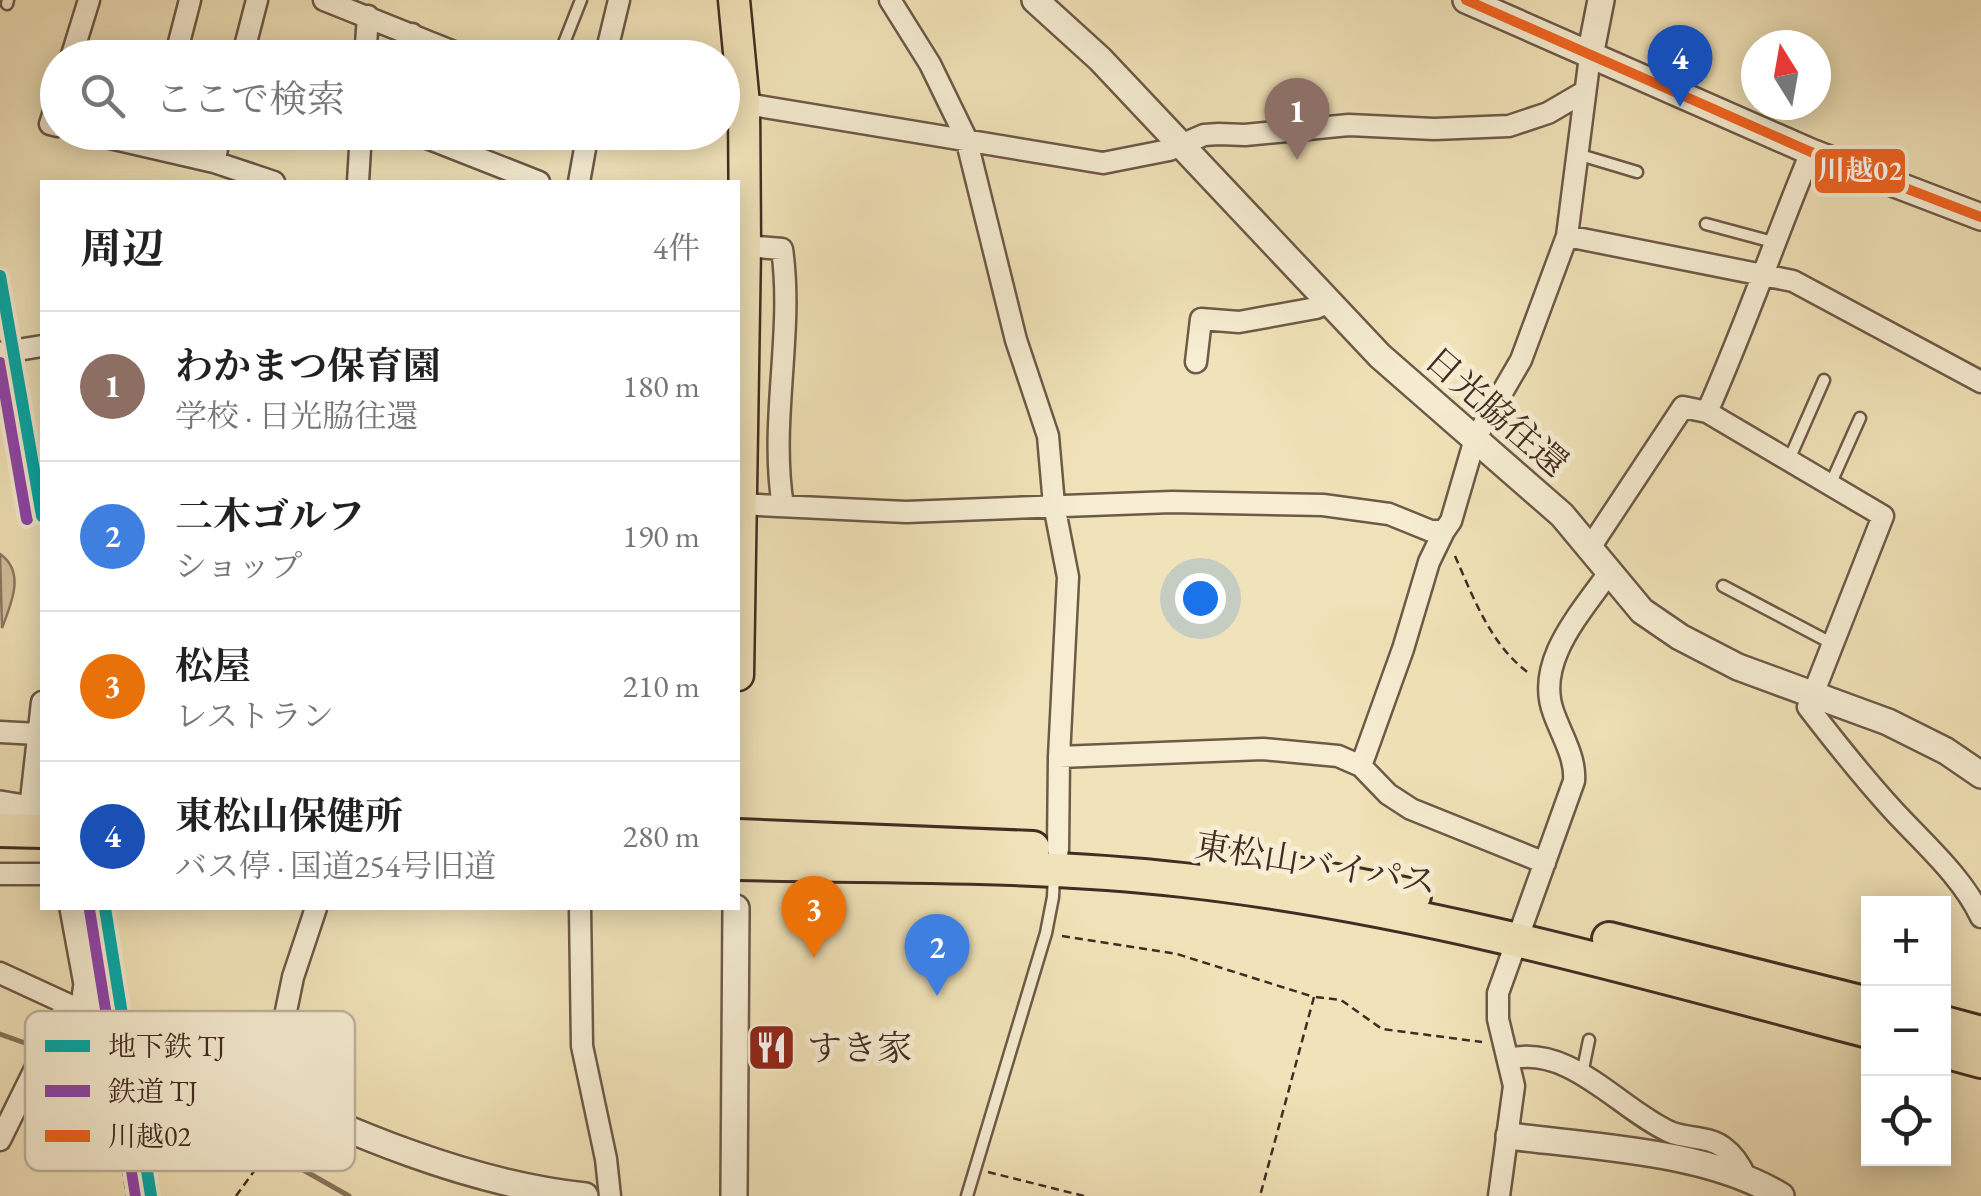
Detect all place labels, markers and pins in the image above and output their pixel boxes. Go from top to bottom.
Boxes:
pin: 4 [1648,24,1712,107]
pin: 1 [1264,78,1330,160]
pin: 3 [782,876,846,958]
pin: 2 [904,914,970,996]
restaurant icon: すき家 [746,1021,798,1073]
place label: すき家 [807,1025,912,1070]

